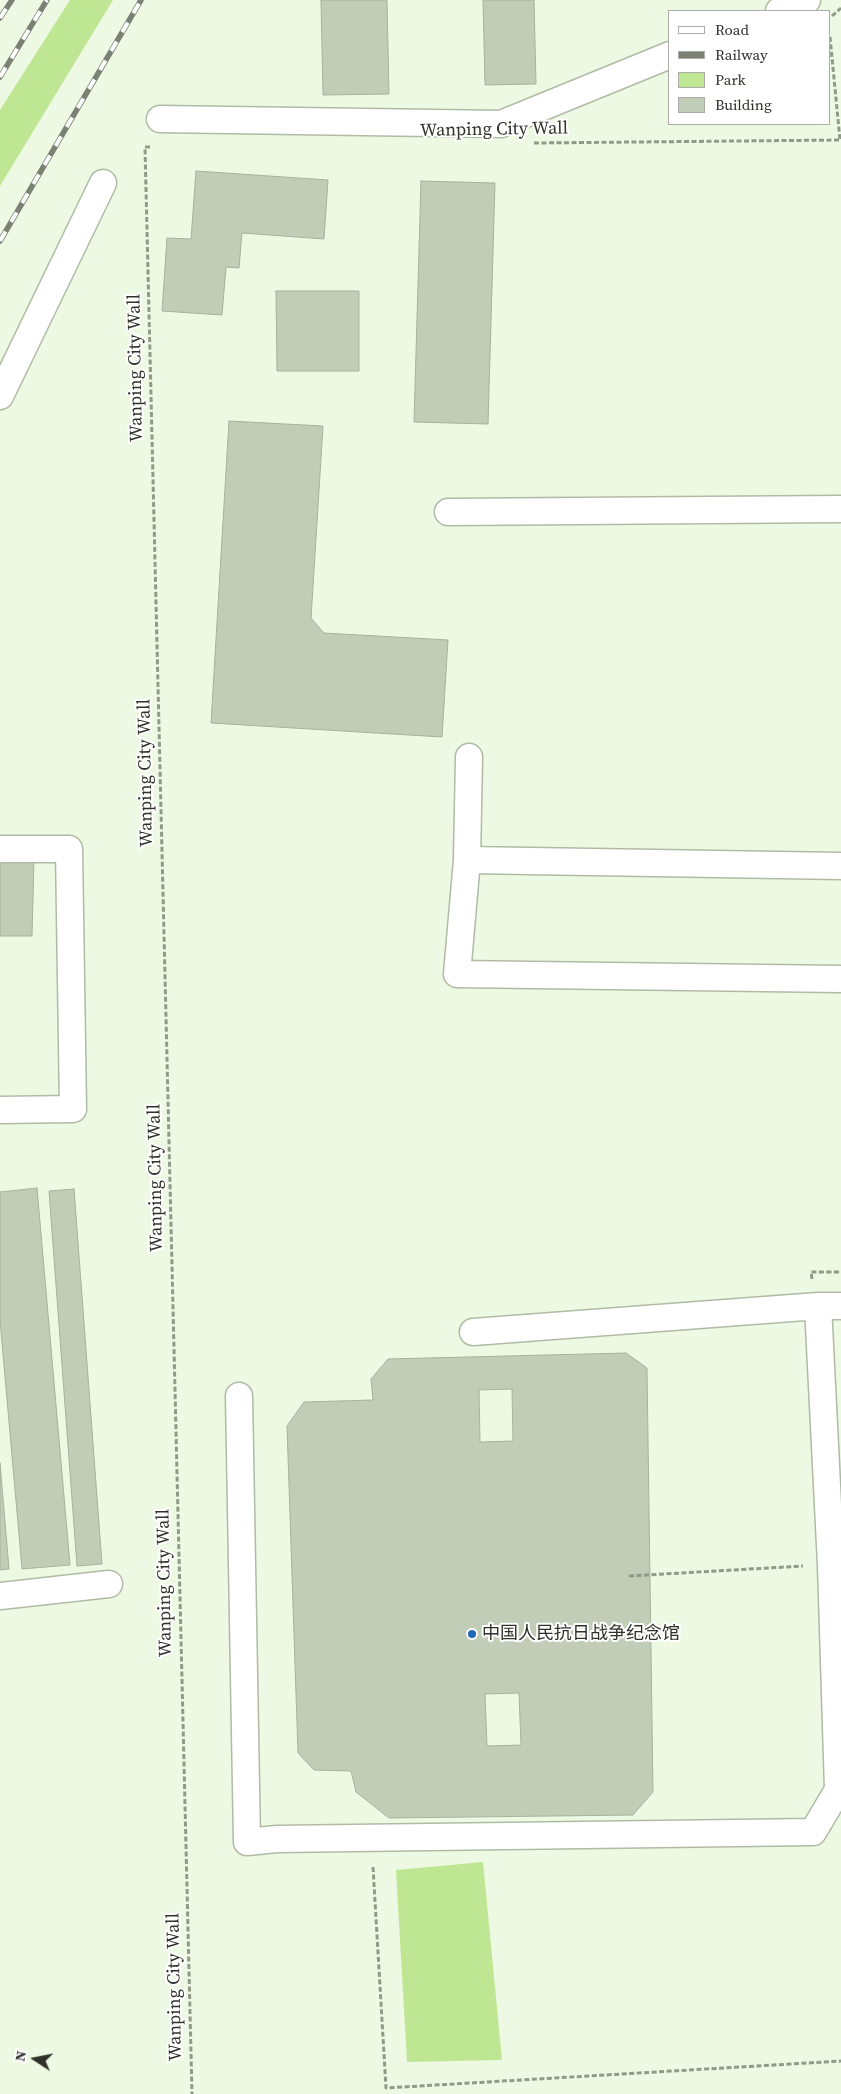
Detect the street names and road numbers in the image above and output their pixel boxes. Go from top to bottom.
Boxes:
street label: Wanping City Wall [420,118,568,142]
street label: Wanping City Wall [124,294,148,442]
street label: Wanping City Wall [134,699,158,847]
street label: Wanping City Wall [144,1104,168,1252]
street label: Wanping City Wall [153,1509,177,1657]
street label: Wanping City Wall [163,1913,187,2061]

